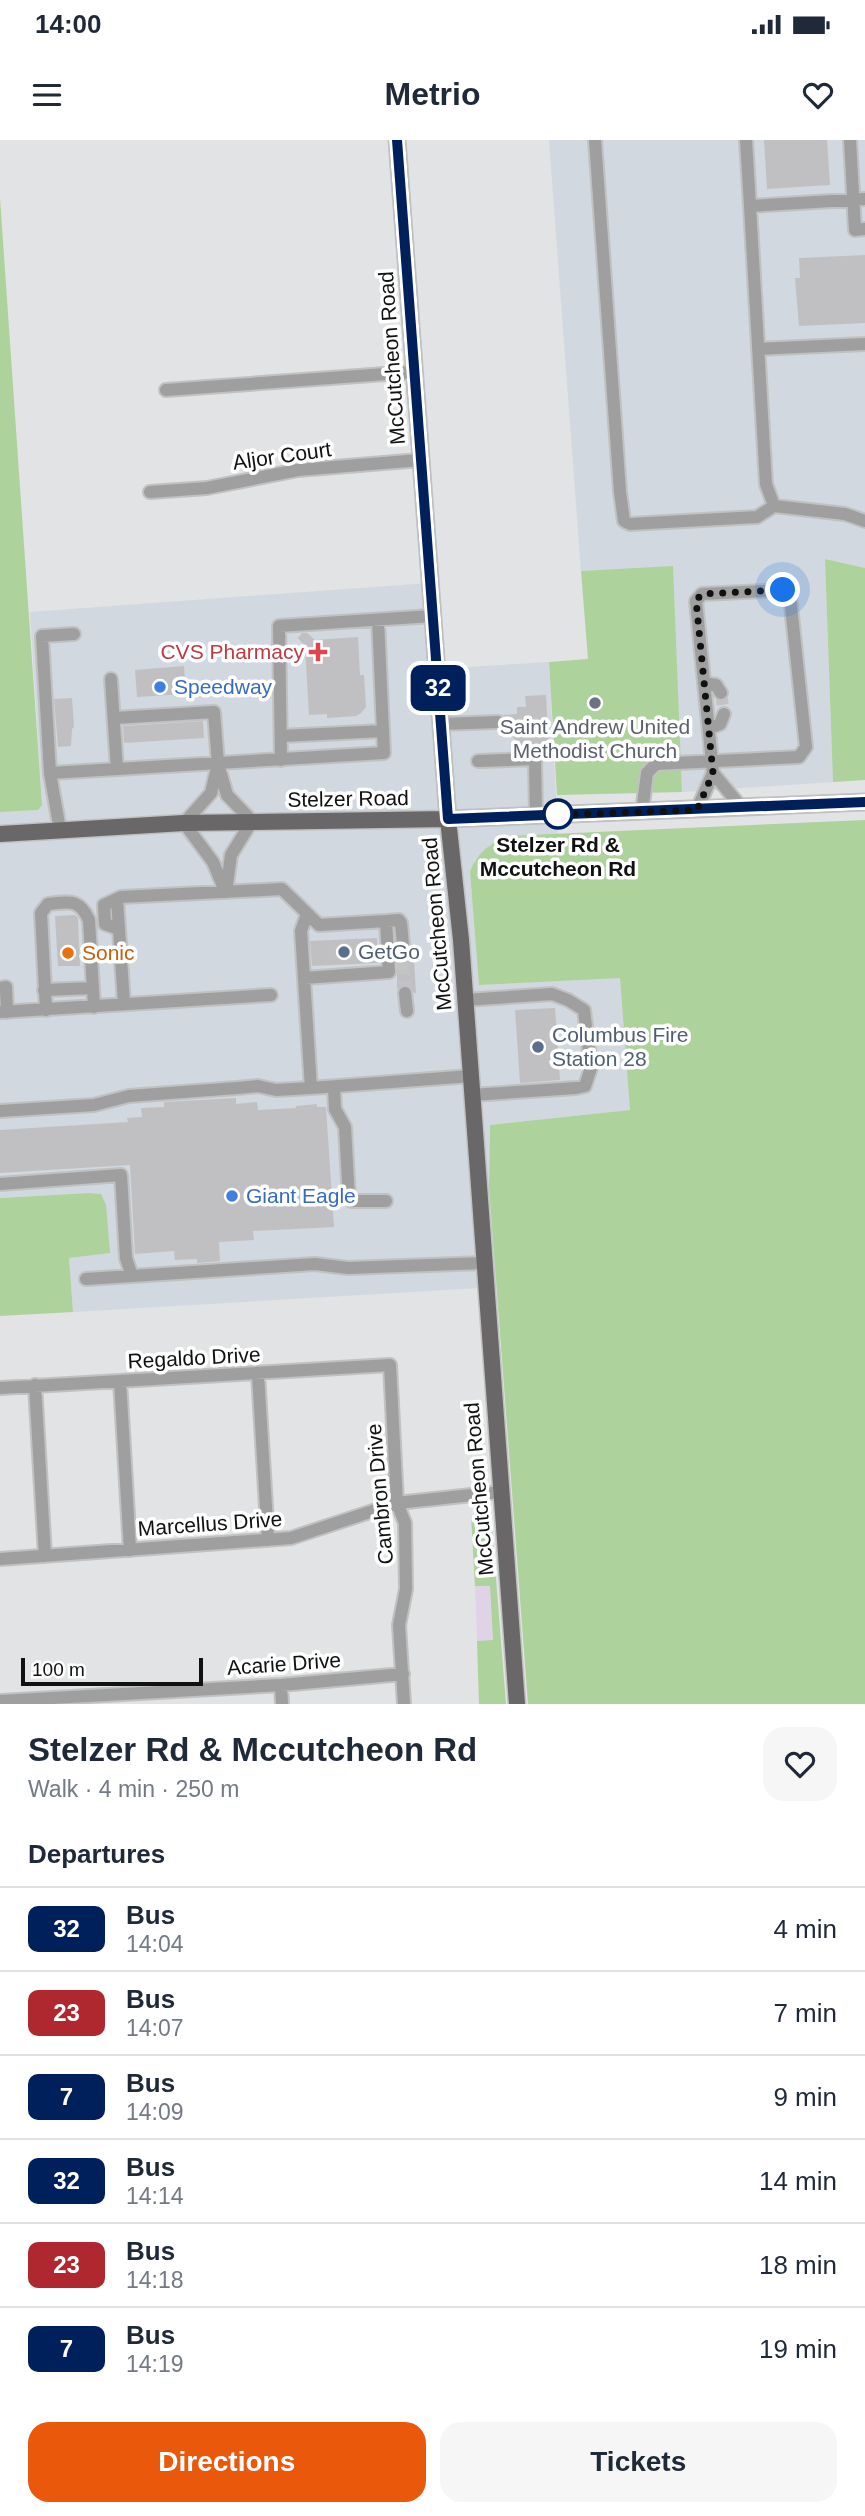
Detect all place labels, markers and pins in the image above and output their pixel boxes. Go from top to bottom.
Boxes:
place label: CVS Pharmacy [160,640,304,663]
marker: CVS Pharmacy [310,644,326,660]
place label: Speedway [174,675,273,698]
marker: Speedway [152,679,168,695]
marker: Saint Andrew United Methodist Church [587,695,603,711]
place label: Saint Andrew United Methodist Church [500,715,690,762]
marker: Stelzer Rd & Mccutcheon Rd [543,799,573,829]
place label: Stelzer Rd & Mccutcheon Rd [480,833,636,880]
place label: GetGo [358,940,420,963]
place label: Sonic [82,941,135,964]
marker: GetGo [336,944,352,960]
marker: Sonic [60,945,76,961]
place label: Columbus Fire Station 28 [552,1023,689,1070]
marker: Columbus Fire Station 28 [530,1039,546,1055]
place label: Giant Eagle [246,1184,356,1207]
marker: Giant Eagle [224,1188,240,1204]

